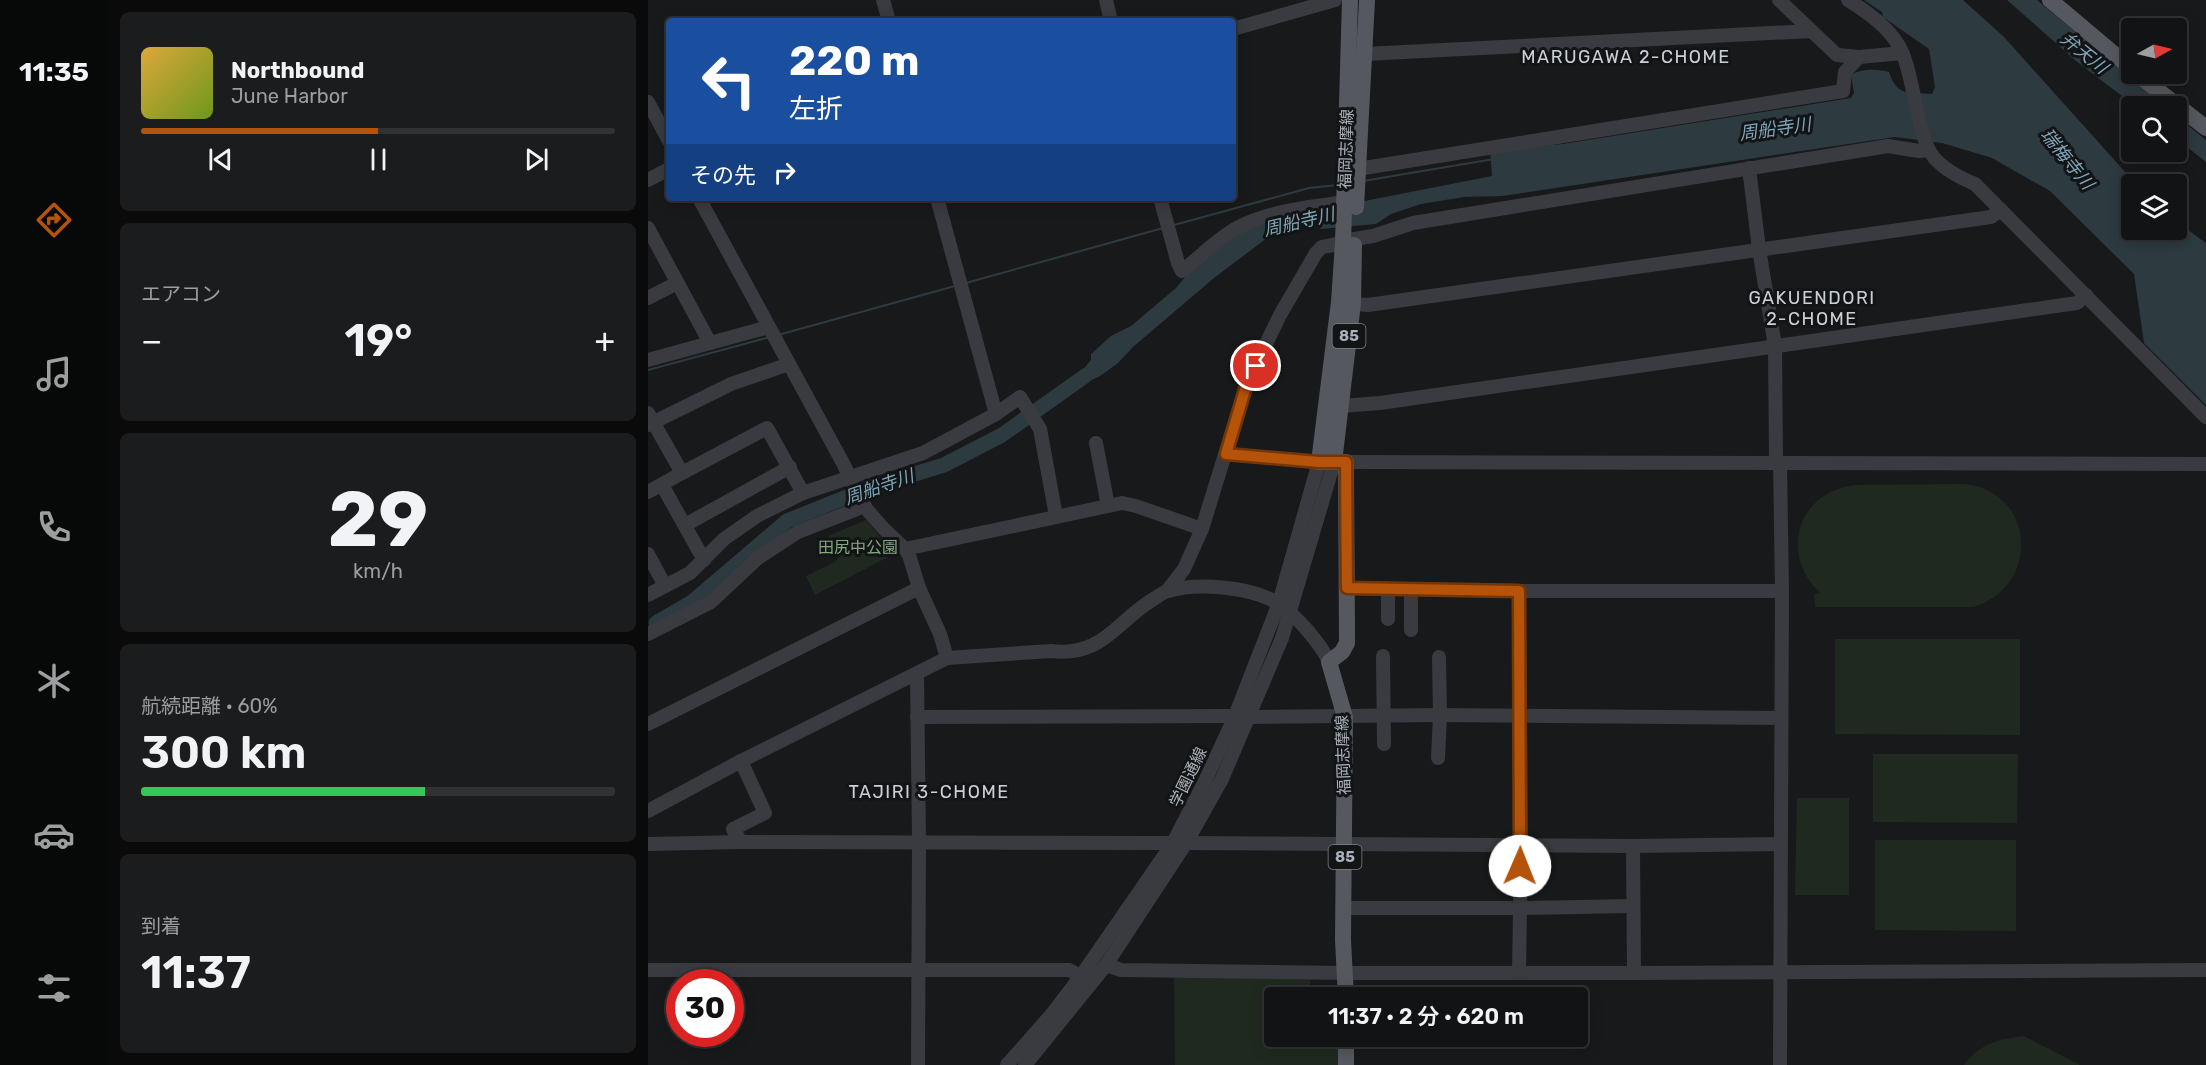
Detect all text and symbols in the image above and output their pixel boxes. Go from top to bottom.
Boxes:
north arrow [2121,18,2187,84]
map controls [2121,18,2187,240]
water label: 弁天川 [2056,27,2113,80]
text: 220 m [789,36,920,86]
icon: left [690,42,768,120]
district label: MARUGAWA 2-CHOME [1521,46,1731,68]
text: 11:35 [19,56,89,88]
text: Northbound [231,57,364,84]
text: June Harbor [231,84,348,108]
text: 左折 [789,93,843,125]
button: search [2121,96,2187,162]
street label: 福岡志摩線 [1335,109,1357,189]
water label: 周船寺川 [1738,113,1814,145]
water label: 瑞梅寺川 [2036,124,2099,195]
icon: previous [204,143,237,176]
icon: pause [362,143,395,176]
icon: next [520,143,553,176]
icon: right [768,156,801,189]
text: その先 [690,162,756,189]
button: layers [2121,174,2187,240]
icon: directions [33,199,75,241]
water label: 周船寺川 [1261,203,1339,241]
text: エアコン [141,282,221,306]
district label: GAKUENDORI 2-CHOME [1748,287,1876,330]
text: 19° [344,314,412,367]
text: − [141,321,162,360]
text: + [594,321,615,360]
road number: 85 [1332,324,1366,348]
pin [1230,340,1281,391]
icon: arrive [1239,349,1272,382]
icon: music [33,353,75,395]
water label: 周船寺川 [841,464,919,509]
text: 29 [328,473,428,566]
icon: phone [33,506,75,548]
park label: 田尻中公園 [818,538,898,557]
text: km/h [353,559,403,583]
icon: climate [33,660,75,702]
text: 航続距離 · 60% [141,694,277,718]
street label: 福岡志摩線 [1332,715,1354,795]
text: 300 km [141,726,306,779]
street label: 学園通線 [1165,744,1211,810]
district label: TAJIRI 3-CHOME [848,781,1010,803]
icon: car [33,814,75,856]
position arrow [1488,834,1552,898]
road number: 85 [1328,845,1362,869]
text: 到着 [141,914,181,938]
text: 11:37 [141,946,251,999]
icon: filters [33,967,75,1009]
speed limit sign: 30 [666,969,744,1047]
text: 11:37 · 2 分 · 620 m [1328,1003,1524,1030]

